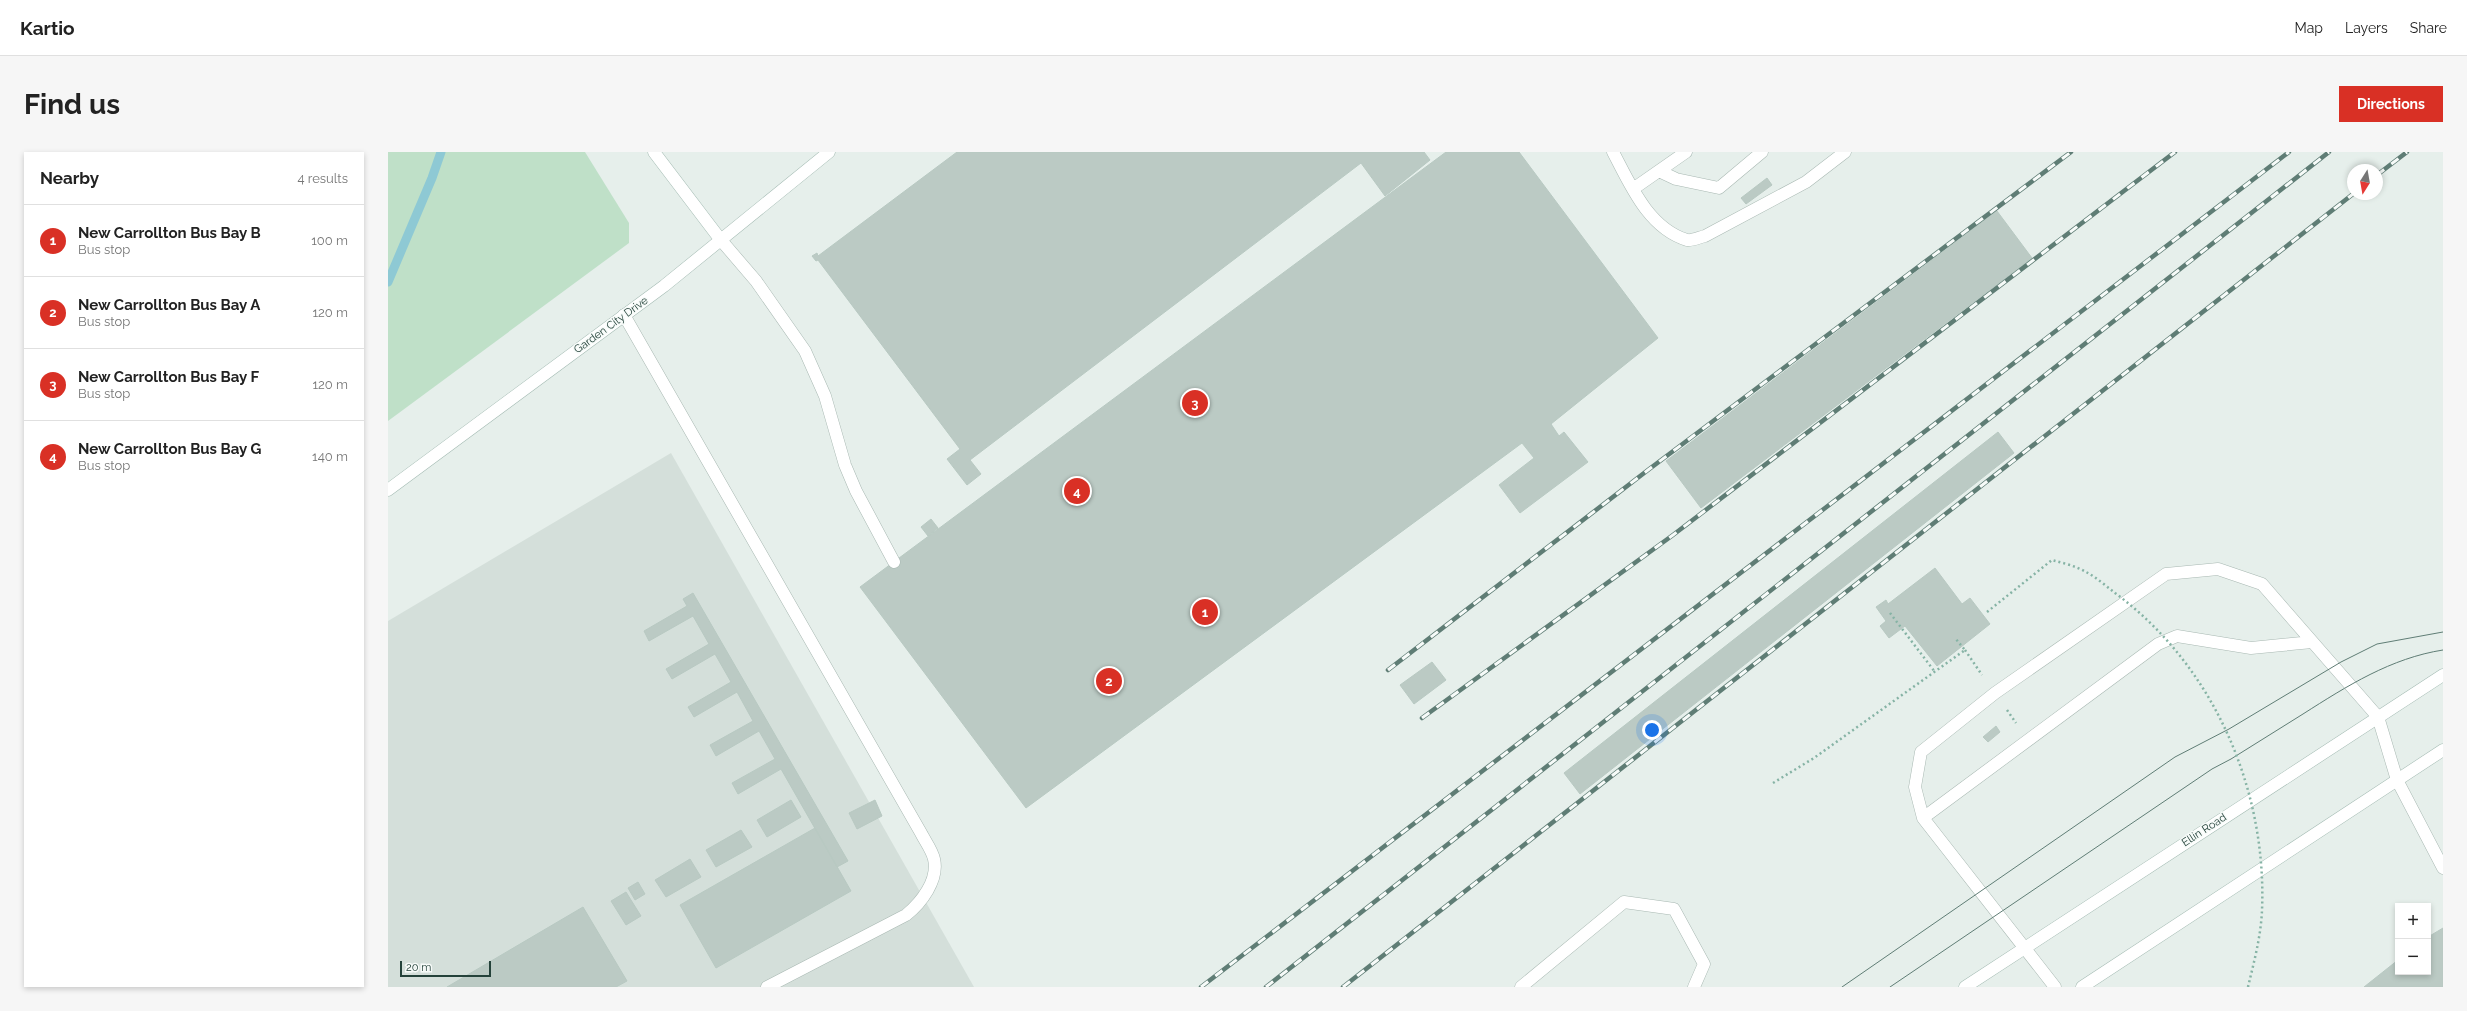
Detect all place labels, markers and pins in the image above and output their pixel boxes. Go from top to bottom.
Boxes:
pin: 3 [1182,388,1208,418]
pin: 4 [1064,476,1090,506]
pin: 1 [1192,597,1218,627]
pin: 2 [1096,666,1122,696]

